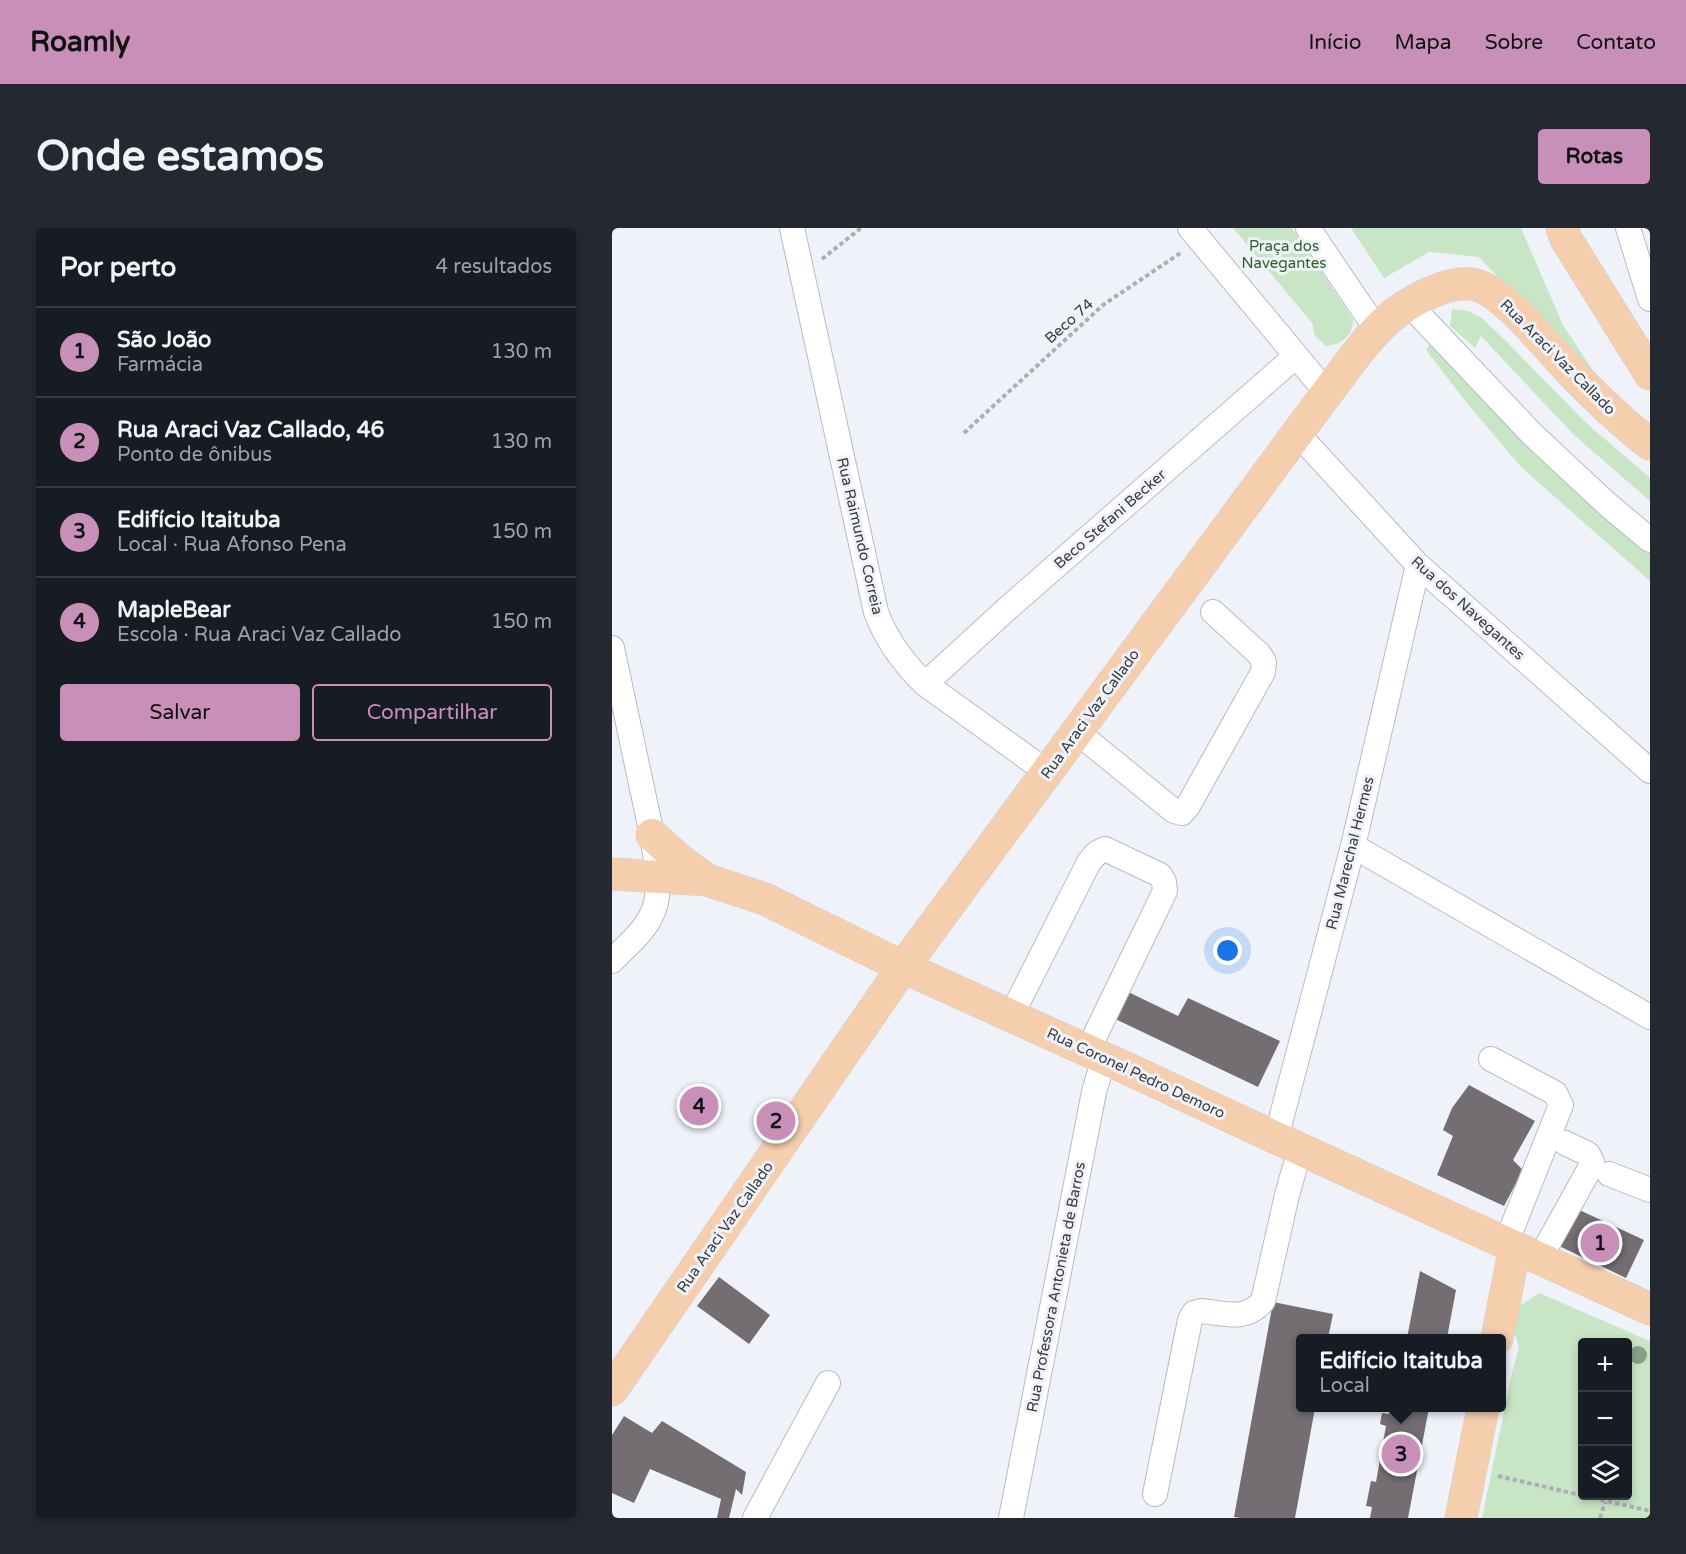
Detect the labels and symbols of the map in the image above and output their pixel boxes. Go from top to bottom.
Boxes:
park label: Praça dos Navegantes [1242,237,1326,272]
street label: Beco 74 [1041,295,1097,347]
street label: Rua Araci Vaz Callado [1497,296,1619,418]
street label: Rua Raimundo Correia [833,456,887,616]
street label: Beco Stefani Becker [1050,465,1170,573]
street label: Rua dos Navegantes [1407,552,1529,664]
street label: Rua Araci Vaz Callado [1037,646,1143,782]
street label: Rua Marechal Hermes [1322,775,1378,931]
your location [1213,936,1242,965]
street label: Rua Coronel Pedro Demoro [1044,1024,1228,1122]
pin: 4 [680,1084,718,1128]
pin: 2 [756,1098,796,1144]
street label: Rua Araci Vaz Callado [673,1158,777,1296]
street label: Rua Professora Antonieta de Barros [1023,1160,1089,1414]
pin: 1 [1580,1220,1620,1266]
pin: 3 [1382,1432,1420,1476]

